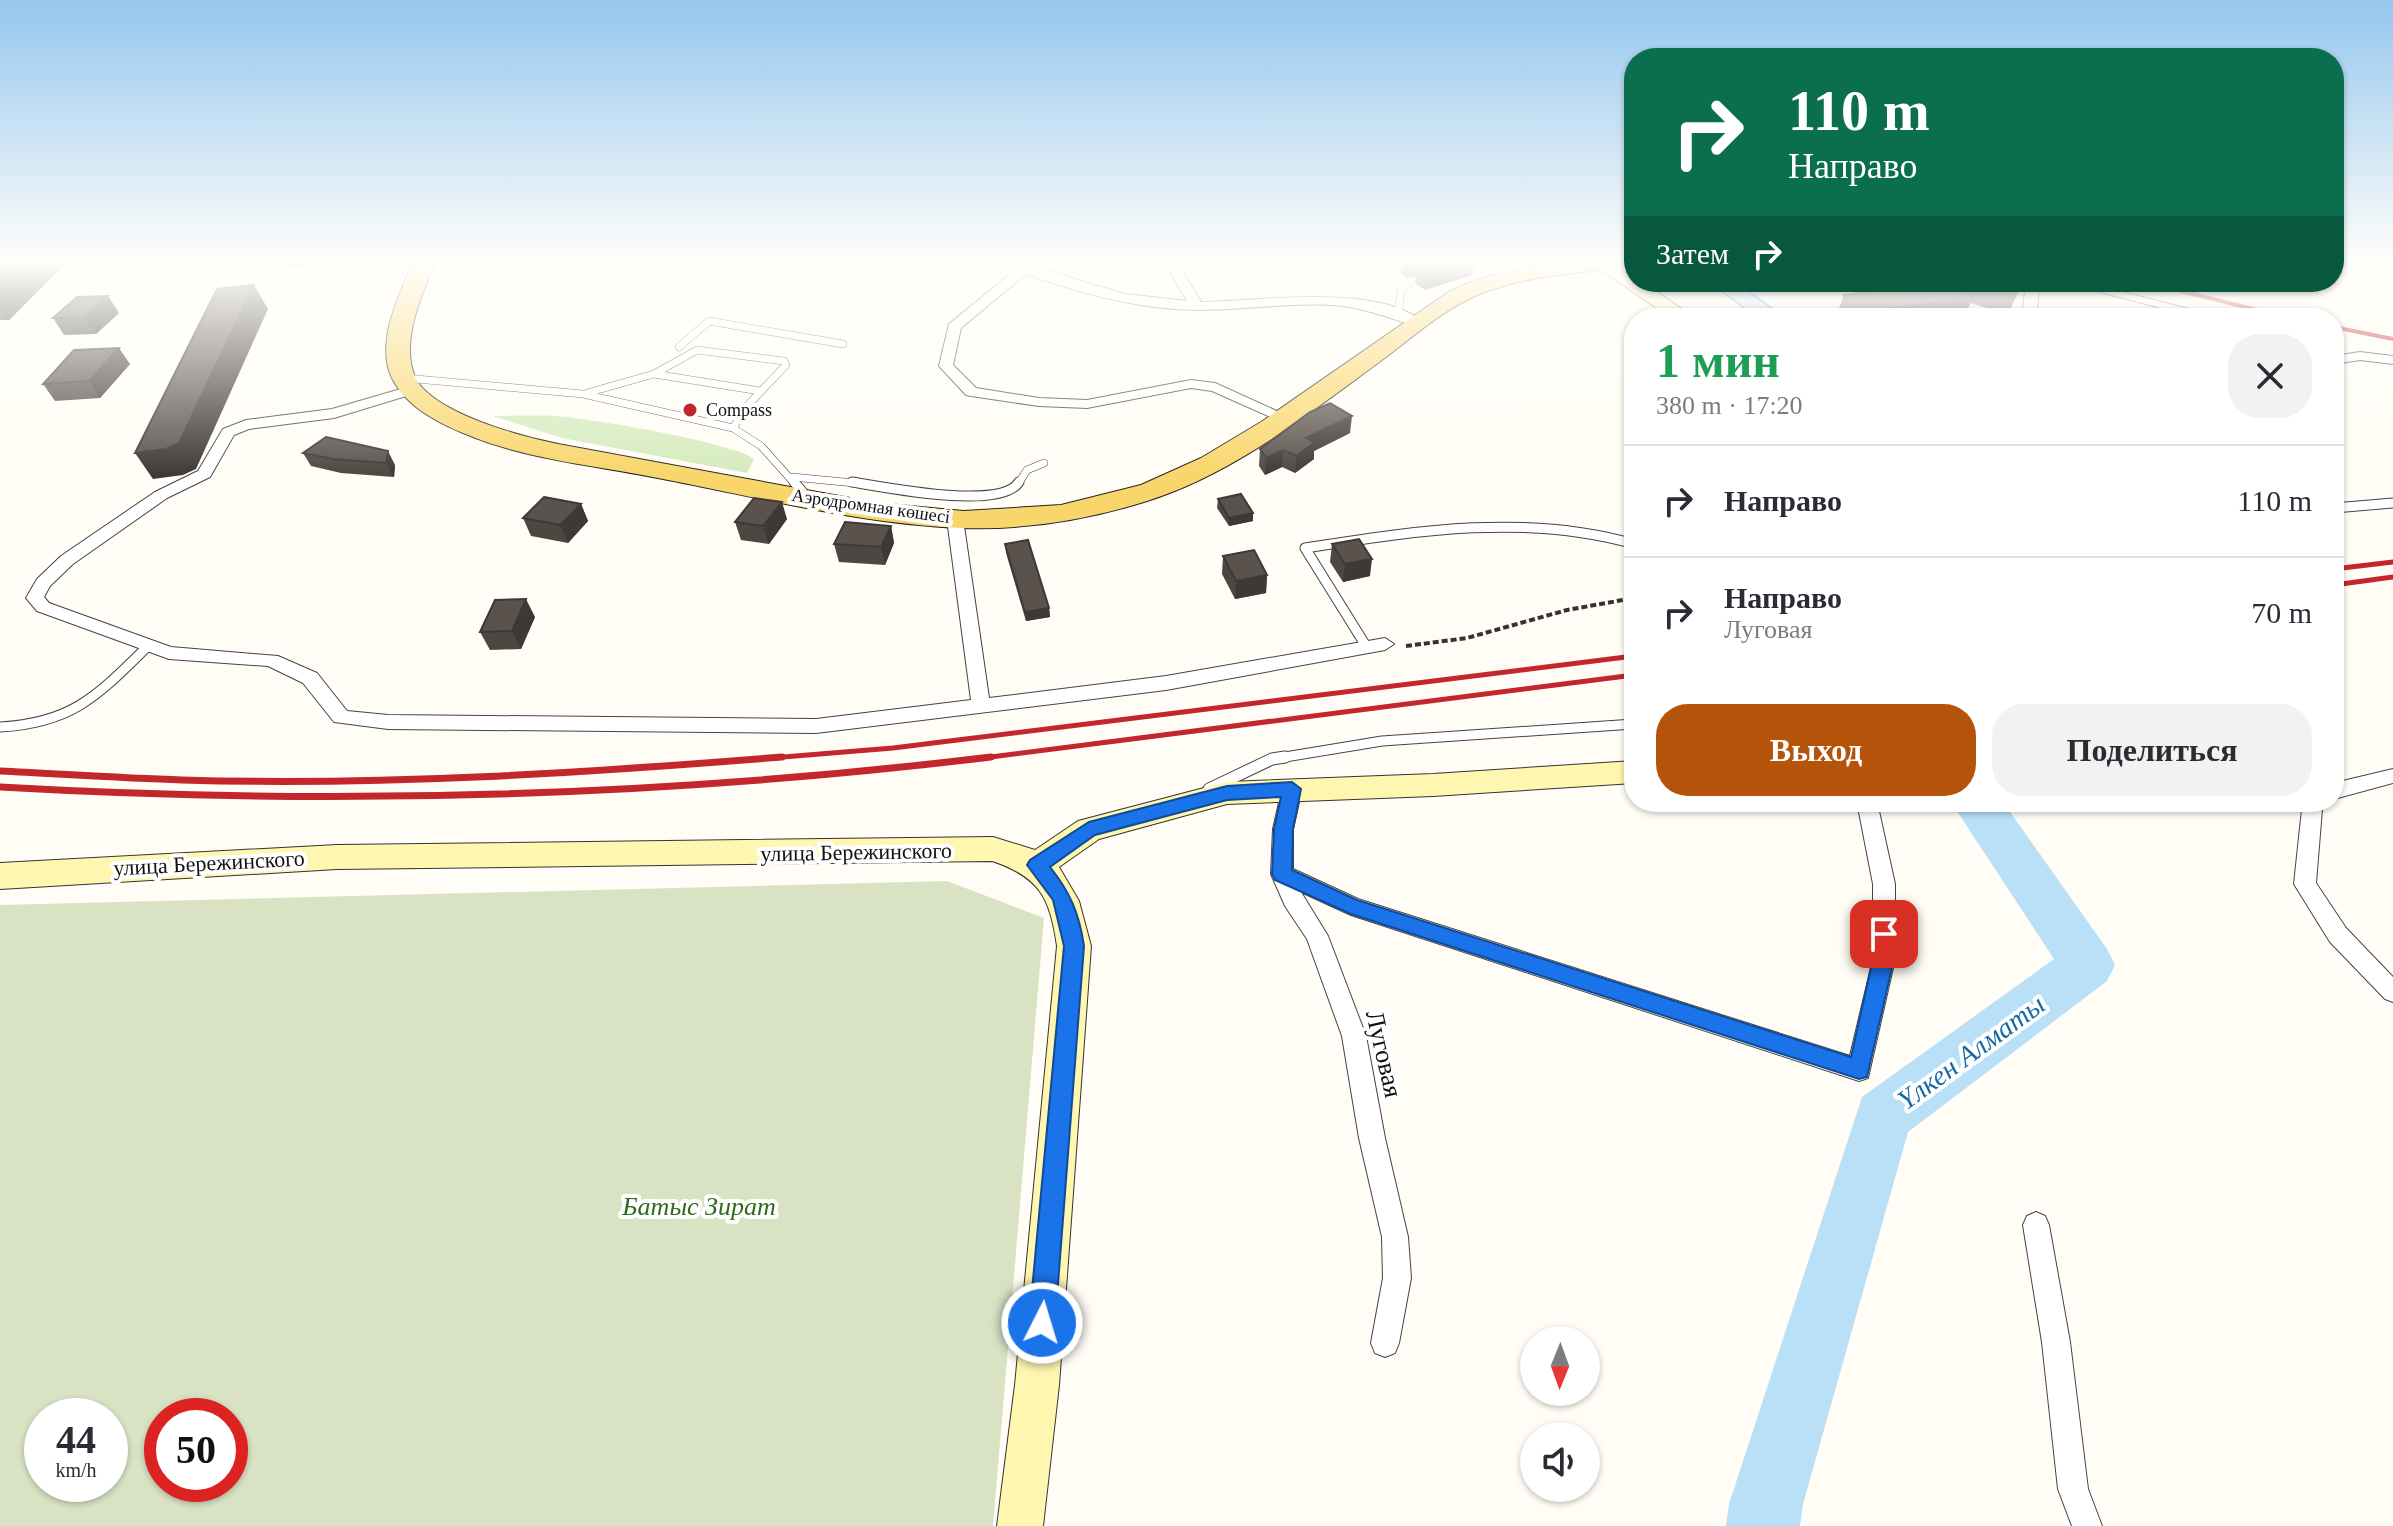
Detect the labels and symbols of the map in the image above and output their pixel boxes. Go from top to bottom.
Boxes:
place label: Compass [706,400,772,420]
marker: Compass [681,401,699,419]
street label: Аэродромная көшесі [790,485,952,527]
street label: улица Бережинского [760,838,952,866]
street label: улица Бережинского [113,846,305,880]
pin [1850,900,1918,968]
water label: Үлкен Алматы [1892,988,2050,1116]
street label: Луговая [1360,1008,1408,1100]
park label: Батыс Зират [621,1192,776,1221]
position arrow [1000,1281,1084,1365]
north arrow [1520,1326,1600,1406]
speed limit sign: 50 [144,1398,248,1502]

